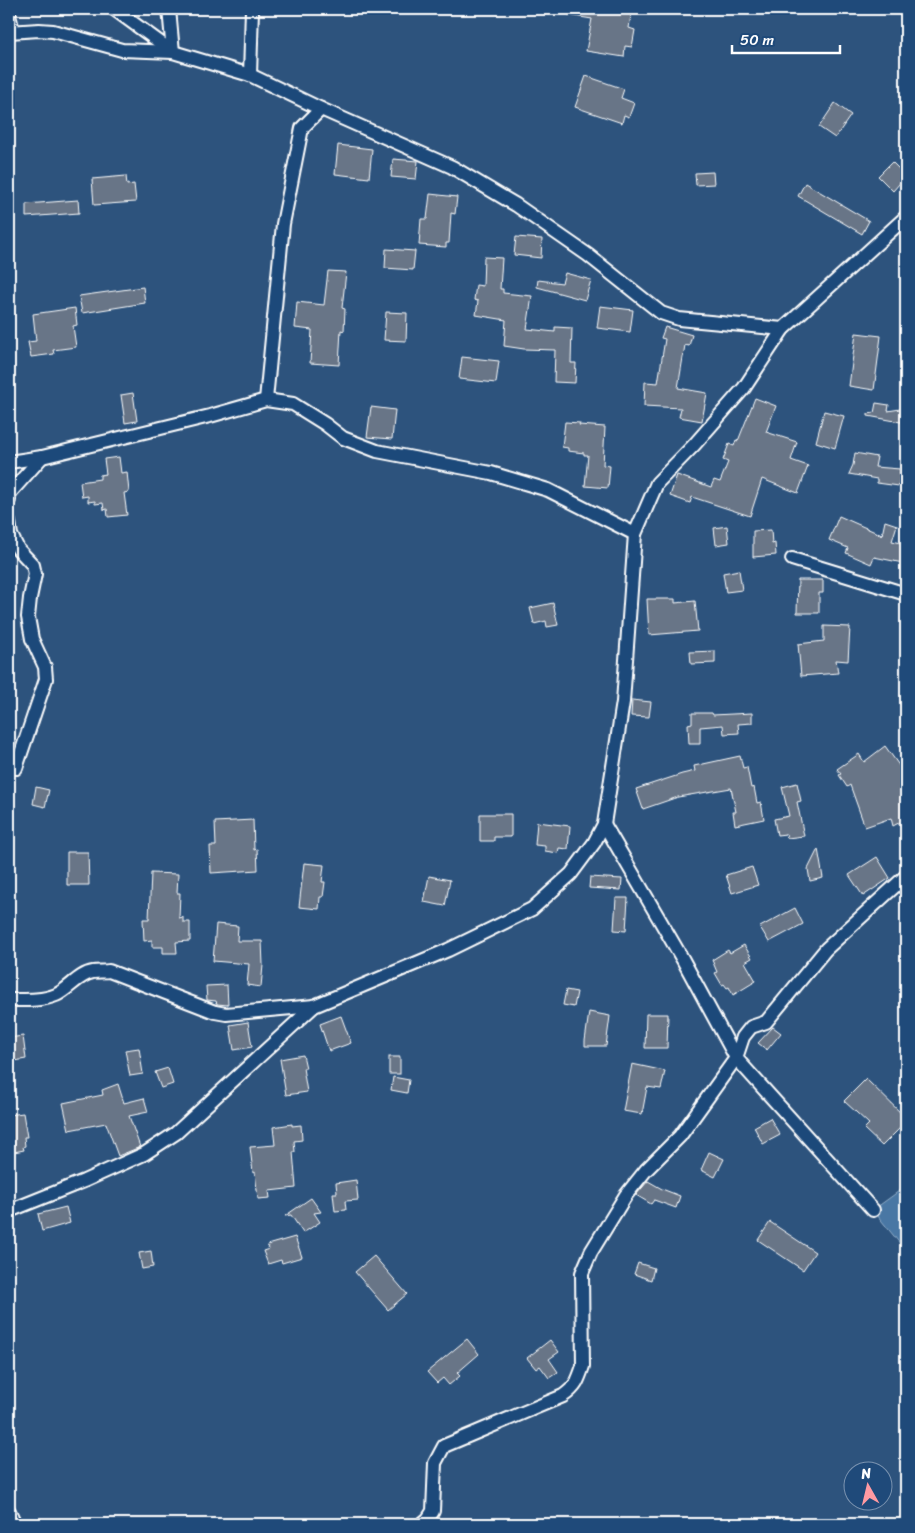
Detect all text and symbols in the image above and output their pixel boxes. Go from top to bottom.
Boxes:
scale bar [732,22,840,54]
text: 50 m [740,27,775,53]
north arrow [842,1460,892,1510]
text: N [859,1461,873,1487]

